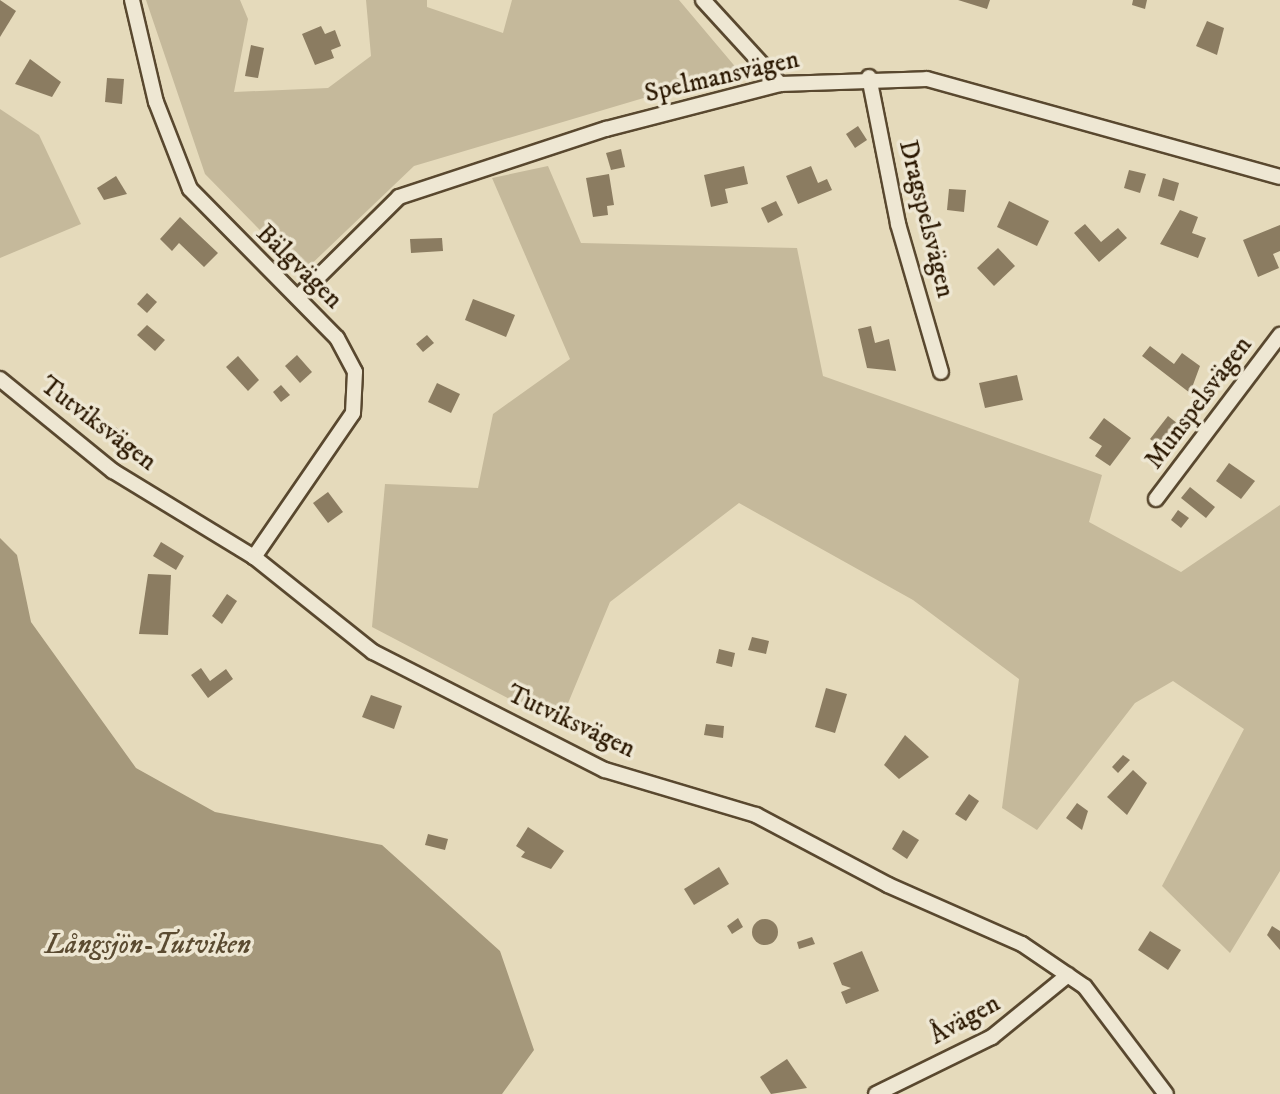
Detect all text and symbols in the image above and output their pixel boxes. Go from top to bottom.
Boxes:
street label: Spelmansvägen [642,44,802,110]
street label: Dragspelsvägen [891,137,961,301]
street label: Bälgvägen [249,218,349,316]
street label: Munspelsvägen [1139,331,1259,475]
street label: Tutviksvägen [34,370,162,478]
street label: Tutviksvägen [502,679,640,765]
water label: Långsjön-Tutviken [45,928,251,962]
street label: Åvägen [924,988,1006,1052]

